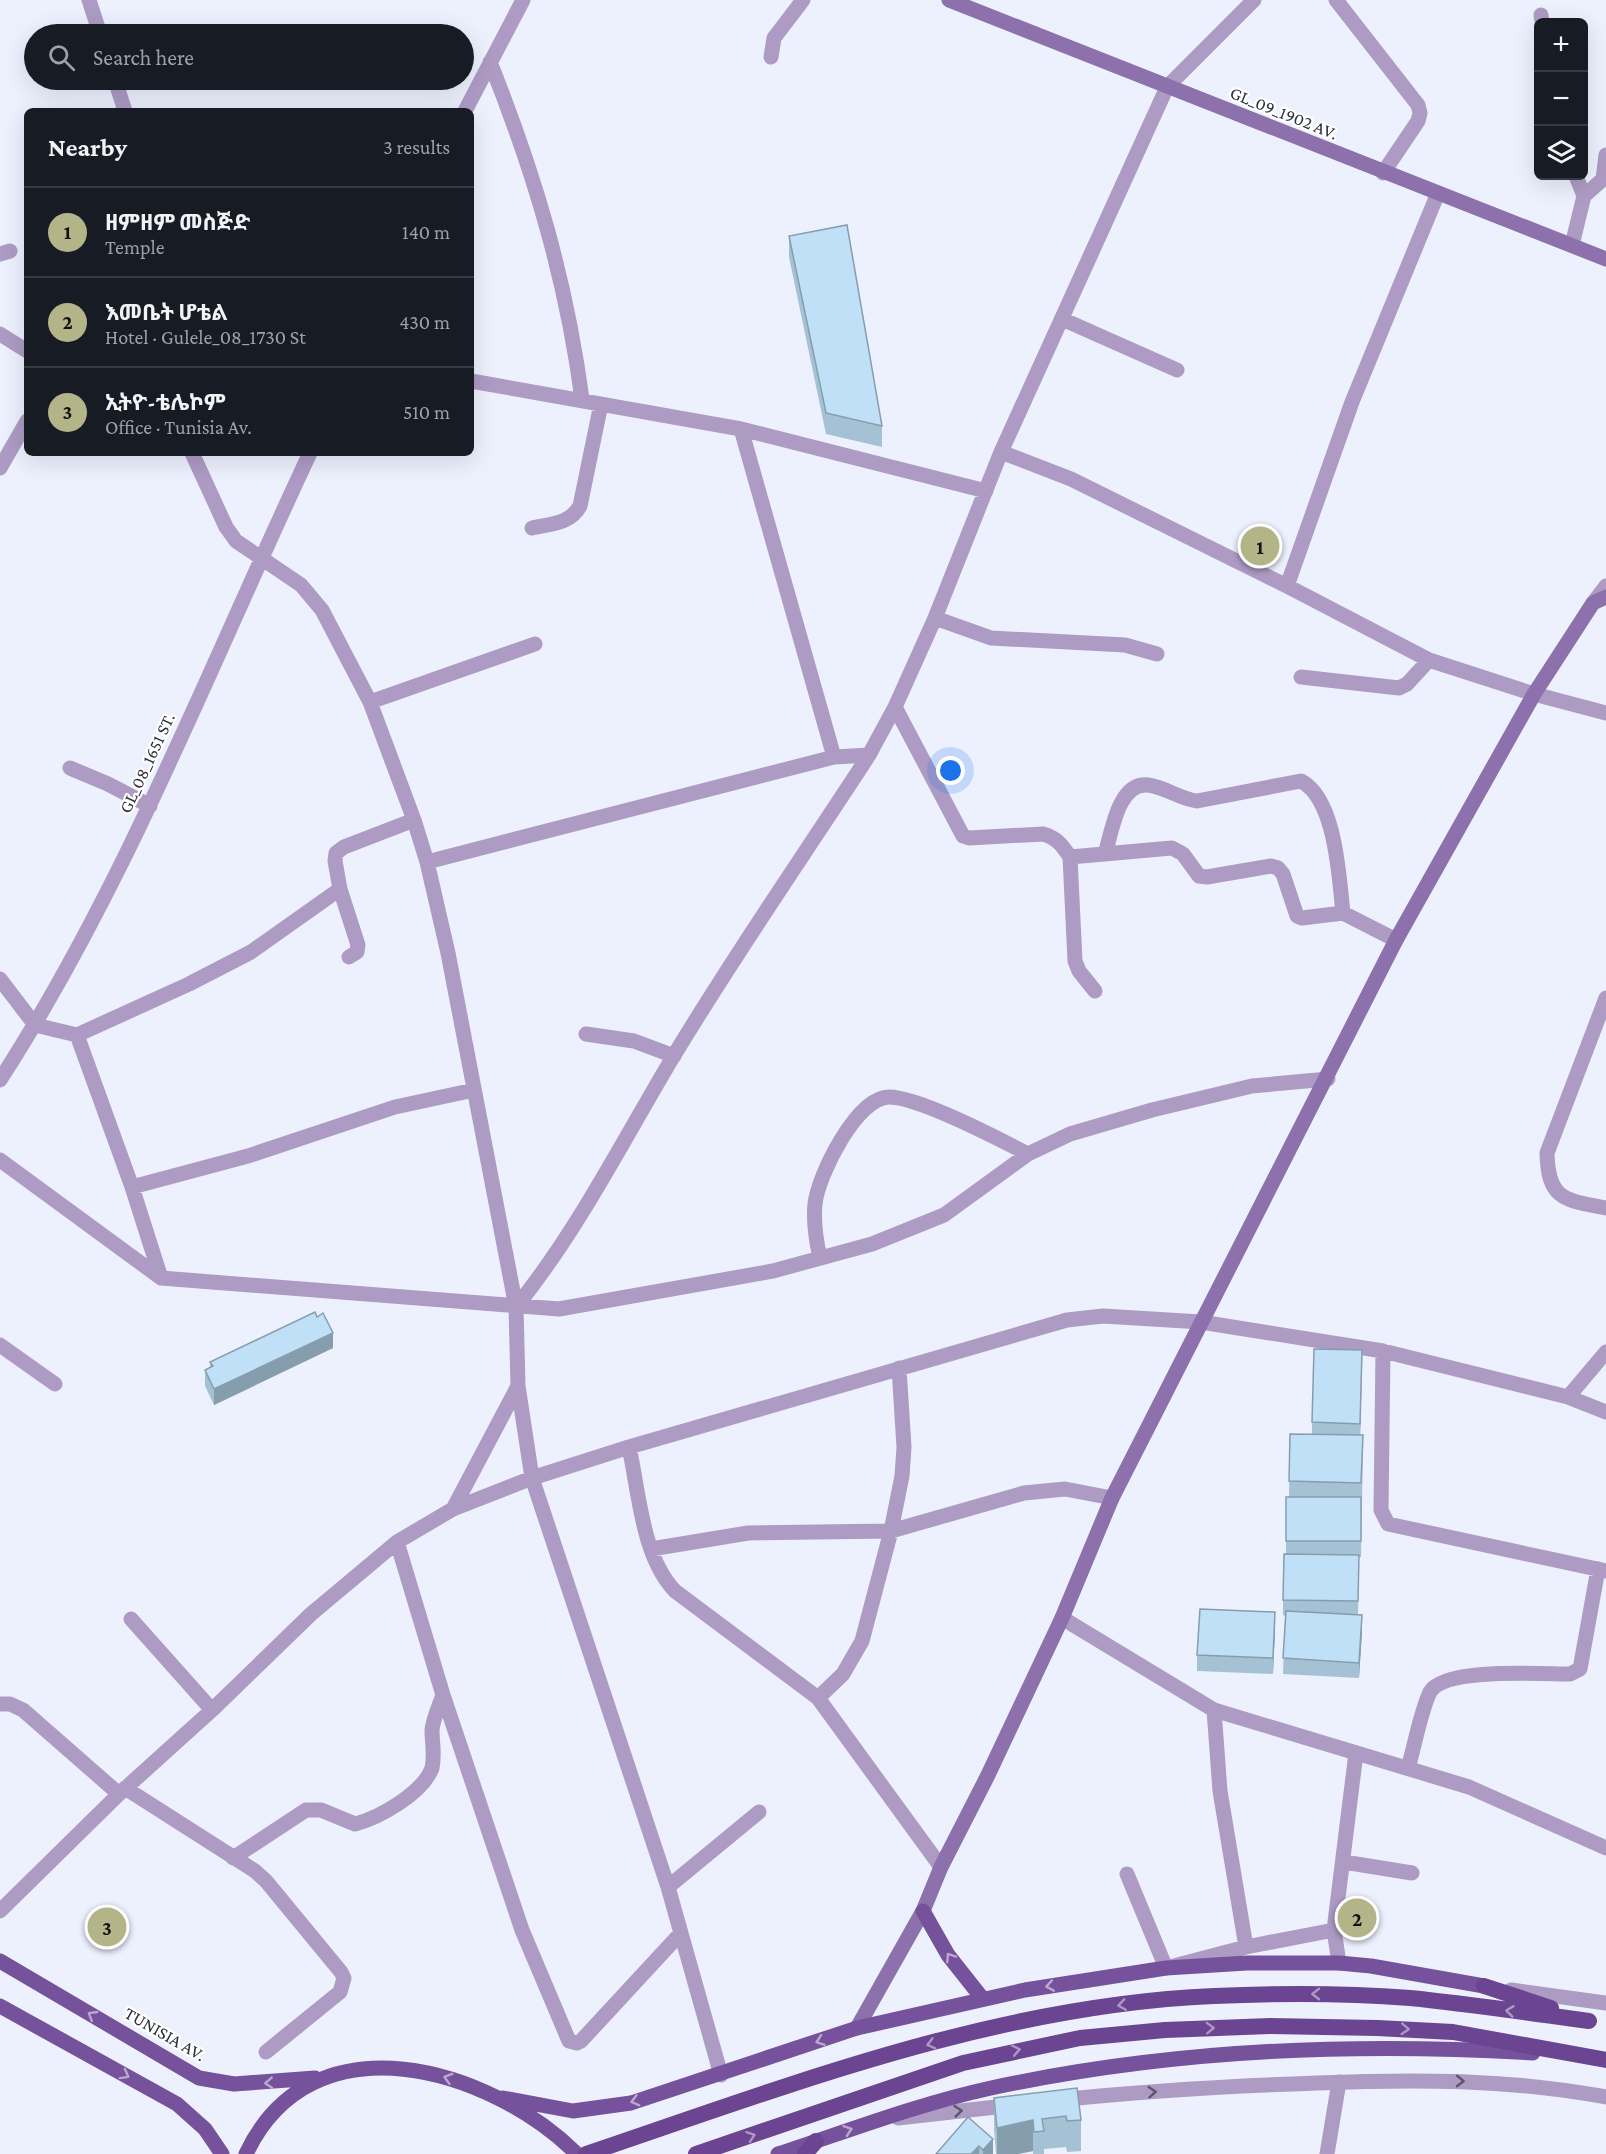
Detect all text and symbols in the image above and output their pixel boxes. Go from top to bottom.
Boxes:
map controls [1534,18,1588,180]
button: + [1534,18,1588,72]
search box [24,24,474,90]
icon: search [45,41,78,74]
text: Search here [93,45,194,70]
button: − [1534,72,1588,126]
street label: GL_09_1902 AV. [1227,82,1341,144]
button: layers [1534,126,1588,180]
text: Nearby [48,133,127,162]
text: 3 results [383,136,450,158]
text: ዘምዘም መስጅድ [105,210,250,235]
text: 1 [64,221,71,243]
text: 140 m [402,221,450,243]
text: Temple [105,236,165,258]
text: እመቤት ሆቴል [105,300,228,325]
text: 2 [62,311,73,333]
text: 430 m [399,311,450,333]
text: Hotel · Gulele_08_1730 St [105,326,306,348]
text: ኢትዮ-ቴሌኮም [105,390,226,415]
text: 3 [63,401,72,423]
text: 510 m [403,401,450,423]
text: Office · Tunisia Av. [105,416,252,438]
pin: 1 [1240,524,1280,568]
street label: GL_08_1651 ST. [115,710,179,816]
your location [936,756,965,785]
pin: 2 [1338,1896,1376,1940]
pin: 3 [88,1904,126,1950]
one-way arrow [945,1953,957,1963]
one-way arrow [1046,1979,1055,1991]
one-way arrow [1312,1988,1321,2000]
one-way arrow [1117,1998,1127,2011]
street label: TUNISIA AV. [121,2003,209,2065]
one-way arrow [1506,2005,1515,2017]
one-way arrow [88,2010,98,2022]
one-way arrow [1205,2022,1214,2034]
one-way arrow [1400,2023,1409,2036]
one-way arrow [815,2033,826,2046]
one-way arrow [926,2037,937,2049]
one-way arrow [1011,2044,1021,2057]
one-way arrow [118,2068,129,2079]
one-way arrow [443,2073,454,2085]
one-way arrow [1456,2075,1465,2087]
one-way arrow [265,2076,274,2089]
one-way arrow [1148,2086,1157,2099]
one-way arrow [630,2094,640,2107]
one-way arrow [954,2105,963,2118]
one-way arrow [842,2125,852,2138]
one-way arrow [745,2130,756,2143]

